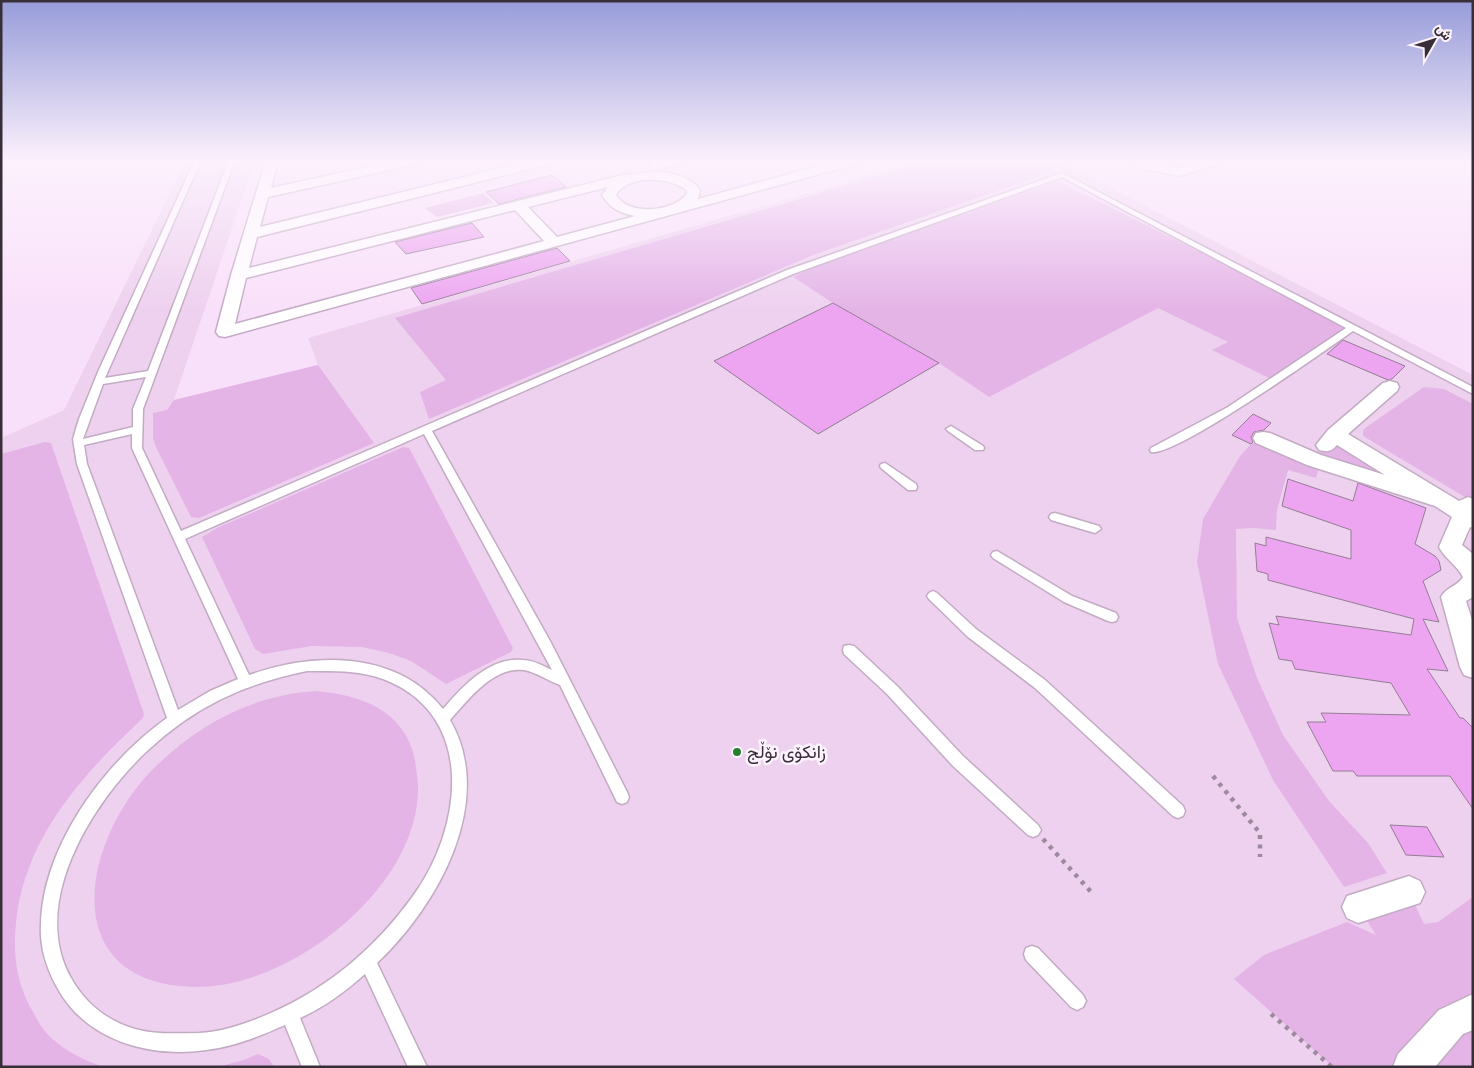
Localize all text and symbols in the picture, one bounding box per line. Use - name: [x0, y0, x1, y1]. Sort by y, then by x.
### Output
- north arrow: [1409, 15, 1459, 65]
- text: ش: [1432, 20, 1456, 44]
- place label: زانکۆی نۆڵج: [747, 741, 826, 764]
- marker: زانکۆی نۆڵج: [731, 746, 743, 758]

